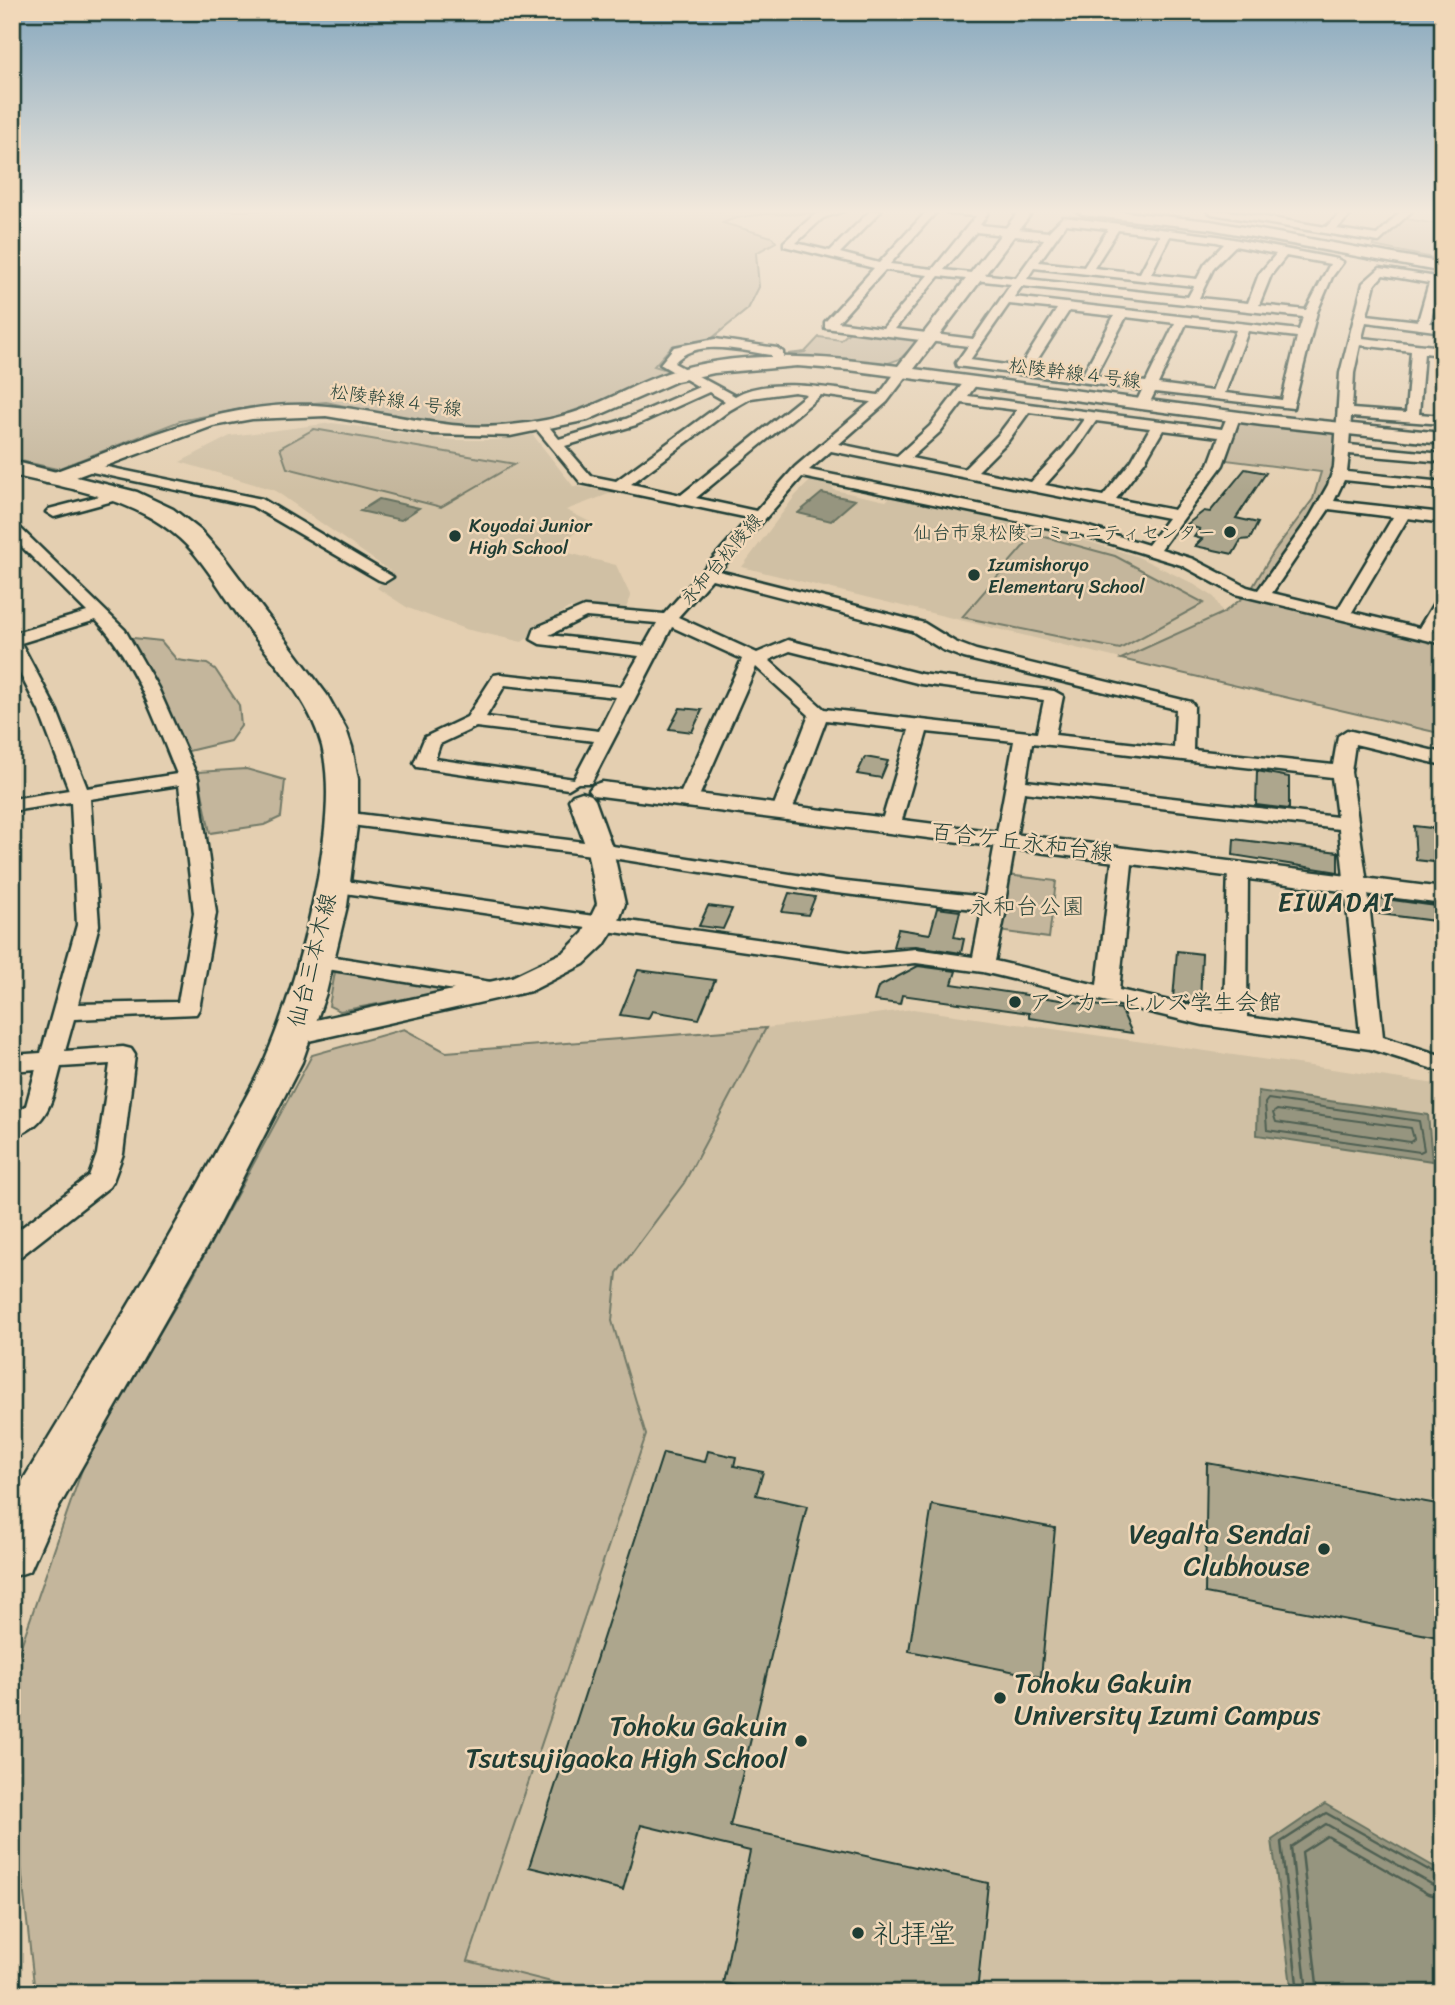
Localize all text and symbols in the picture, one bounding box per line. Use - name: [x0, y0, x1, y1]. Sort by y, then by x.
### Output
- street label: 松陵幹線４号線: [1007, 349, 1143, 397]
- street label: 松陵幹線４号線: [328, 374, 464, 426]
- street label: 永和台松陵線: [671, 505, 771, 613]
- place label: Koyodai Junior High School: [469, 509, 593, 564]
- place label: 仙台市泉松陵コミュニティセンター: [913, 516, 1216, 549]
- marker: 仙台市泉松陵コミュニティセンター: [1222, 524, 1238, 540]
- marker: Koyodai Junior High School: [447, 528, 463, 544]
- place label: Izumishoryo Elementary School: [987, 548, 1145, 603]
- marker: Izumishoryo Elementary School: [966, 567, 982, 583]
- street label: 百合ケ丘永和台線: [928, 810, 1116, 874]
- district label: EIWADAI: [1278, 879, 1394, 925]
- park label: 永和台公園: [970, 886, 1085, 927]
- street label: 仙台三本木線: [275, 888, 349, 1032]
- place label: アンカーヒルズ学生会館: [1029, 982, 1282, 1023]
- marker: アンカーヒルズ学生会館: [1007, 994, 1023, 1010]
- place label: Vegalta Sendai Clubhouse: [1129, 1509, 1311, 1590]
- marker: Vegalta Sendai Clubhouse: [1316, 1541, 1332, 1557]
- place label: Tohoku Gakuin University Izumi Campus: [1014, 1658, 1320, 1739]
- marker: Tohoku Gakuin University Izumi Campus: [992, 1690, 1008, 1706]
- place label: Tohoku Gakuin Tsutsujigaoka High School: [466, 1701, 788, 1782]
- marker: Tohoku Gakuin Tsutsujigaoka High School: [793, 1733, 809, 1749]
- place label: 礼拝堂: [872, 1909, 956, 1958]
- marker: 礼拝堂: [850, 1925, 866, 1941]

